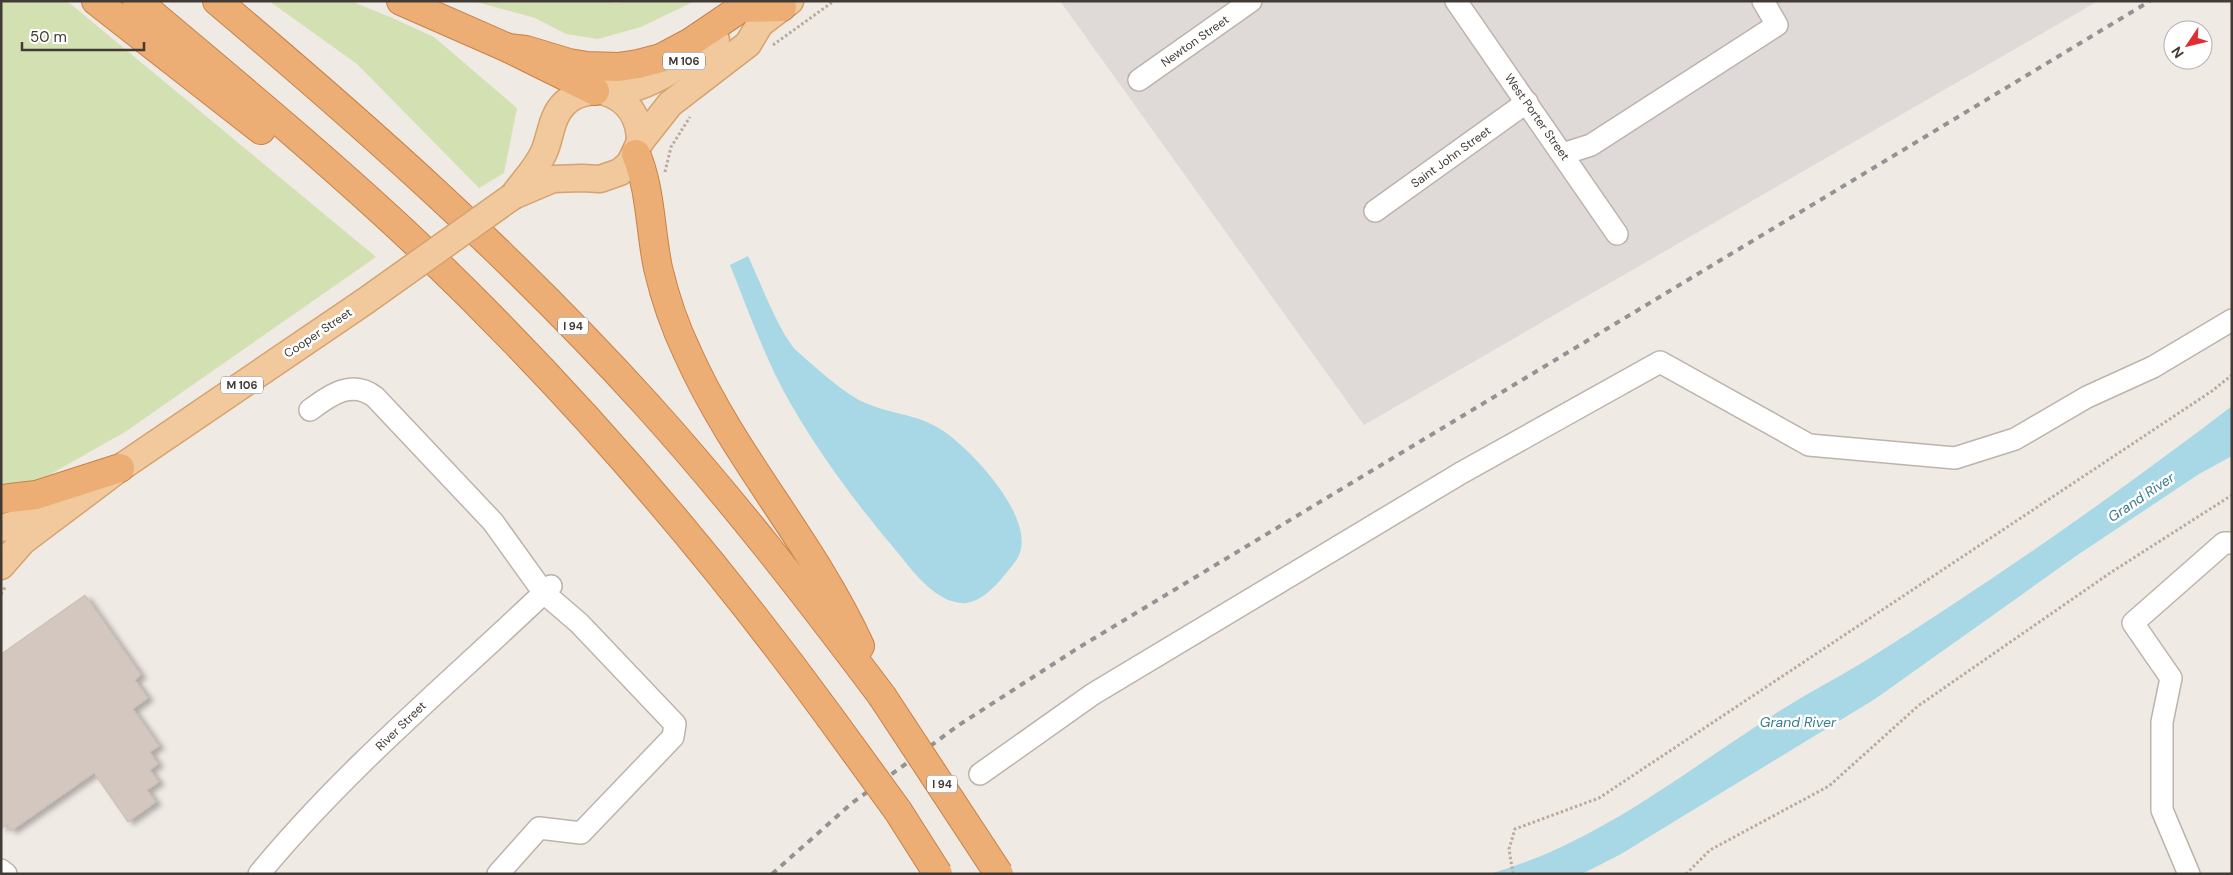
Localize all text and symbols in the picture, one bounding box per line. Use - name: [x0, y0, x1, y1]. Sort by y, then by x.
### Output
- street label: Newton Street: [1158, 11, 1233, 70]
- scale bar: [22, 20, 145, 52]
- north arrow: [2163, 20, 2213, 70]
- text: 50 m: [30, 27, 67, 47]
- text: N: [2167, 43, 2188, 62]
- road number: M 106: [663, 52, 705, 70]
- street label: West Porter Street: [1501, 70, 1573, 164]
- street label: Saint John Street: [1408, 122, 1494, 191]
- street label: Cooper Street: [281, 304, 355, 362]
- road number: I 94: [558, 318, 588, 334]
- road number: M 106: [221, 376, 263, 394]
- water label: Grand River: [2104, 468, 2178, 526]
- street label: River Street: [372, 698, 430, 754]
- water label: Grand River: [1760, 713, 1837, 731]
- road number: I 94: [927, 776, 957, 792]

